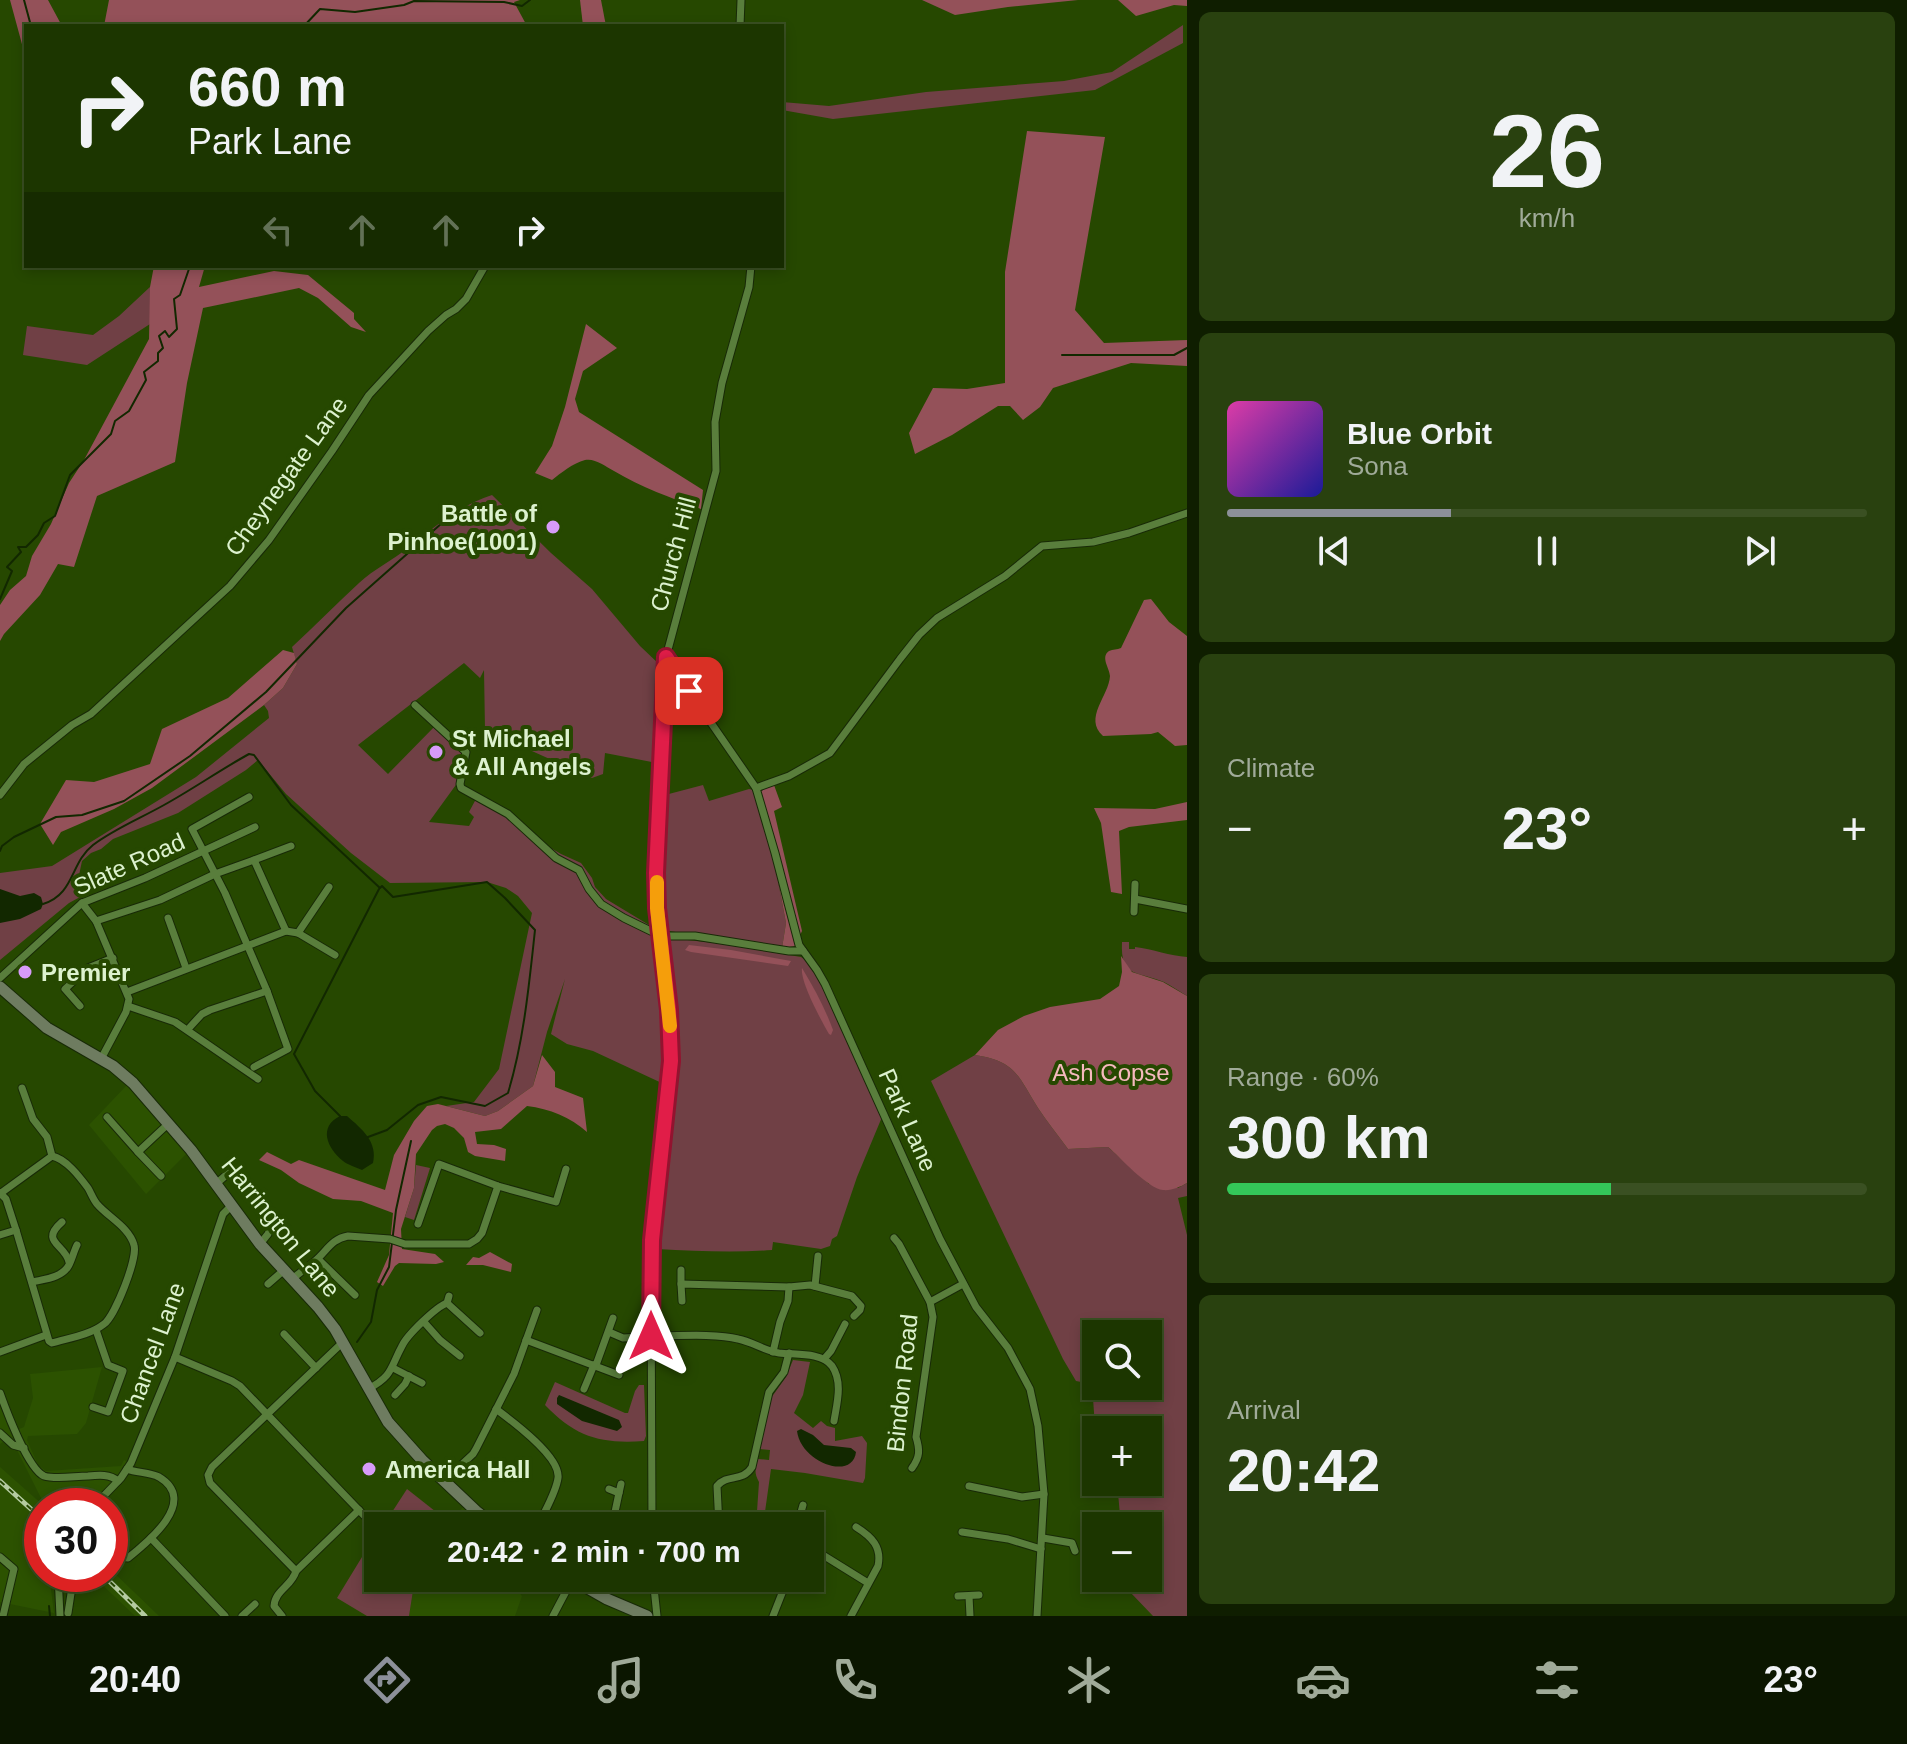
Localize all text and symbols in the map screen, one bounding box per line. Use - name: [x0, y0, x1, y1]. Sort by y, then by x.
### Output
- text: 660 m: [188, 55, 347, 118]
- icon: right: [56, 56, 160, 160]
- text: 26: [1489, 93, 1605, 209]
- text: Park Lane: [188, 121, 352, 162]
- text: km/h: [1519, 203, 1575, 233]
- icon: left: [256, 208, 300, 252]
- icon: ahead: [340, 208, 384, 252]
- icon: ahead: [424, 208, 468, 252]
- icon: right: [508, 208, 552, 252]
- street label: Cheynegate Lane: [219, 391, 353, 561]
- text: Blue Orbit: [1347, 417, 1492, 450]
- text: Sona: [1347, 451, 1408, 481]
- street label: Church Hill: [645, 494, 701, 614]
- place label: Battle of Pinhoe(1001): [388, 500, 538, 555]
- marker: Battle of Pinhoe(1001): [544, 518, 562, 536]
- icon: previous: [1312, 529, 1356, 573]
- icon: pause: [1525, 529, 1569, 573]
- icon: next: [1738, 529, 1782, 573]
- pin: [655, 657, 723, 725]
- icon: arrive: [667, 669, 711, 713]
- place label: St Michael & All Angels: [452, 725, 592, 780]
- marker: St Michael & All Angels: [427, 743, 445, 761]
- text: Climate: [1227, 753, 1315, 783]
- text: 23°: [1502, 795, 1592, 862]
- text: −: [1227, 804, 1253, 853]
- text: +: [1841, 804, 1867, 853]
- street label: Slate Road: [69, 828, 189, 900]
- place label: Premier: [41, 959, 130, 986]
- marker: Premier: [16, 963, 34, 981]
- park label: Ash Copse: [1052, 1059, 1170, 1086]
- text: Range · 60%: [1227, 1062, 1379, 1092]
- street label: Park Lane: [873, 1065, 943, 1175]
- text: 300 km: [1227, 1104, 1431, 1171]
- street label: Harrington Lane: [216, 1152, 346, 1302]
- street label: Chancel Lane: [114, 1279, 190, 1427]
- position arrow: [609, 1294, 693, 1378]
- street label: Bindon Road: [881, 1313, 923, 1453]
- map controls: [1082, 1320, 1162, 1592]
- button: search: [1082, 1320, 1162, 1400]
- text: Arrival: [1227, 1395, 1301, 1425]
- button: +: [1082, 1416, 1162, 1496]
- text: 20:42: [1227, 1437, 1380, 1504]
- place label: America Hall: [385, 1456, 530, 1483]
- marker: America Hall: [360, 1460, 378, 1478]
- speed limit sign: 30: [24, 1488, 128, 1592]
- button: −: [1082, 1512, 1162, 1592]
- text: 20:42 · 2 min · 700 m: [447, 1535, 741, 1568]
- icon: directions: [359, 1652, 415, 1708]
- icon: music: [593, 1652, 649, 1708]
- icon: phone: [827, 1652, 883, 1708]
- icon: climate: [1061, 1652, 1117, 1708]
- icon: car: [1295, 1652, 1351, 1708]
- icon: filters: [1529, 1652, 1585, 1708]
- text: 20:40: [89, 1659, 181, 1700]
- text: 23°: [1763, 1659, 1818, 1700]

